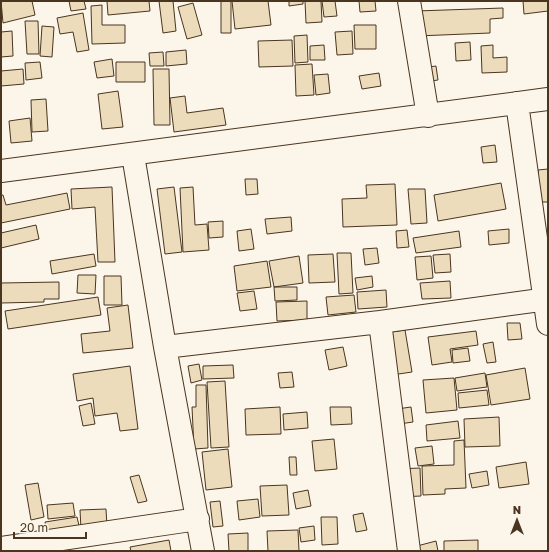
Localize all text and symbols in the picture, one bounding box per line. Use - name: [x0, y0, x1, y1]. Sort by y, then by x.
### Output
- north arrow: [497, 500, 537, 540]
- text: N: [513, 503, 521, 516]
- scale bar: [14, 514, 86, 540]
- text: 20 m: [20, 520, 48, 535]

